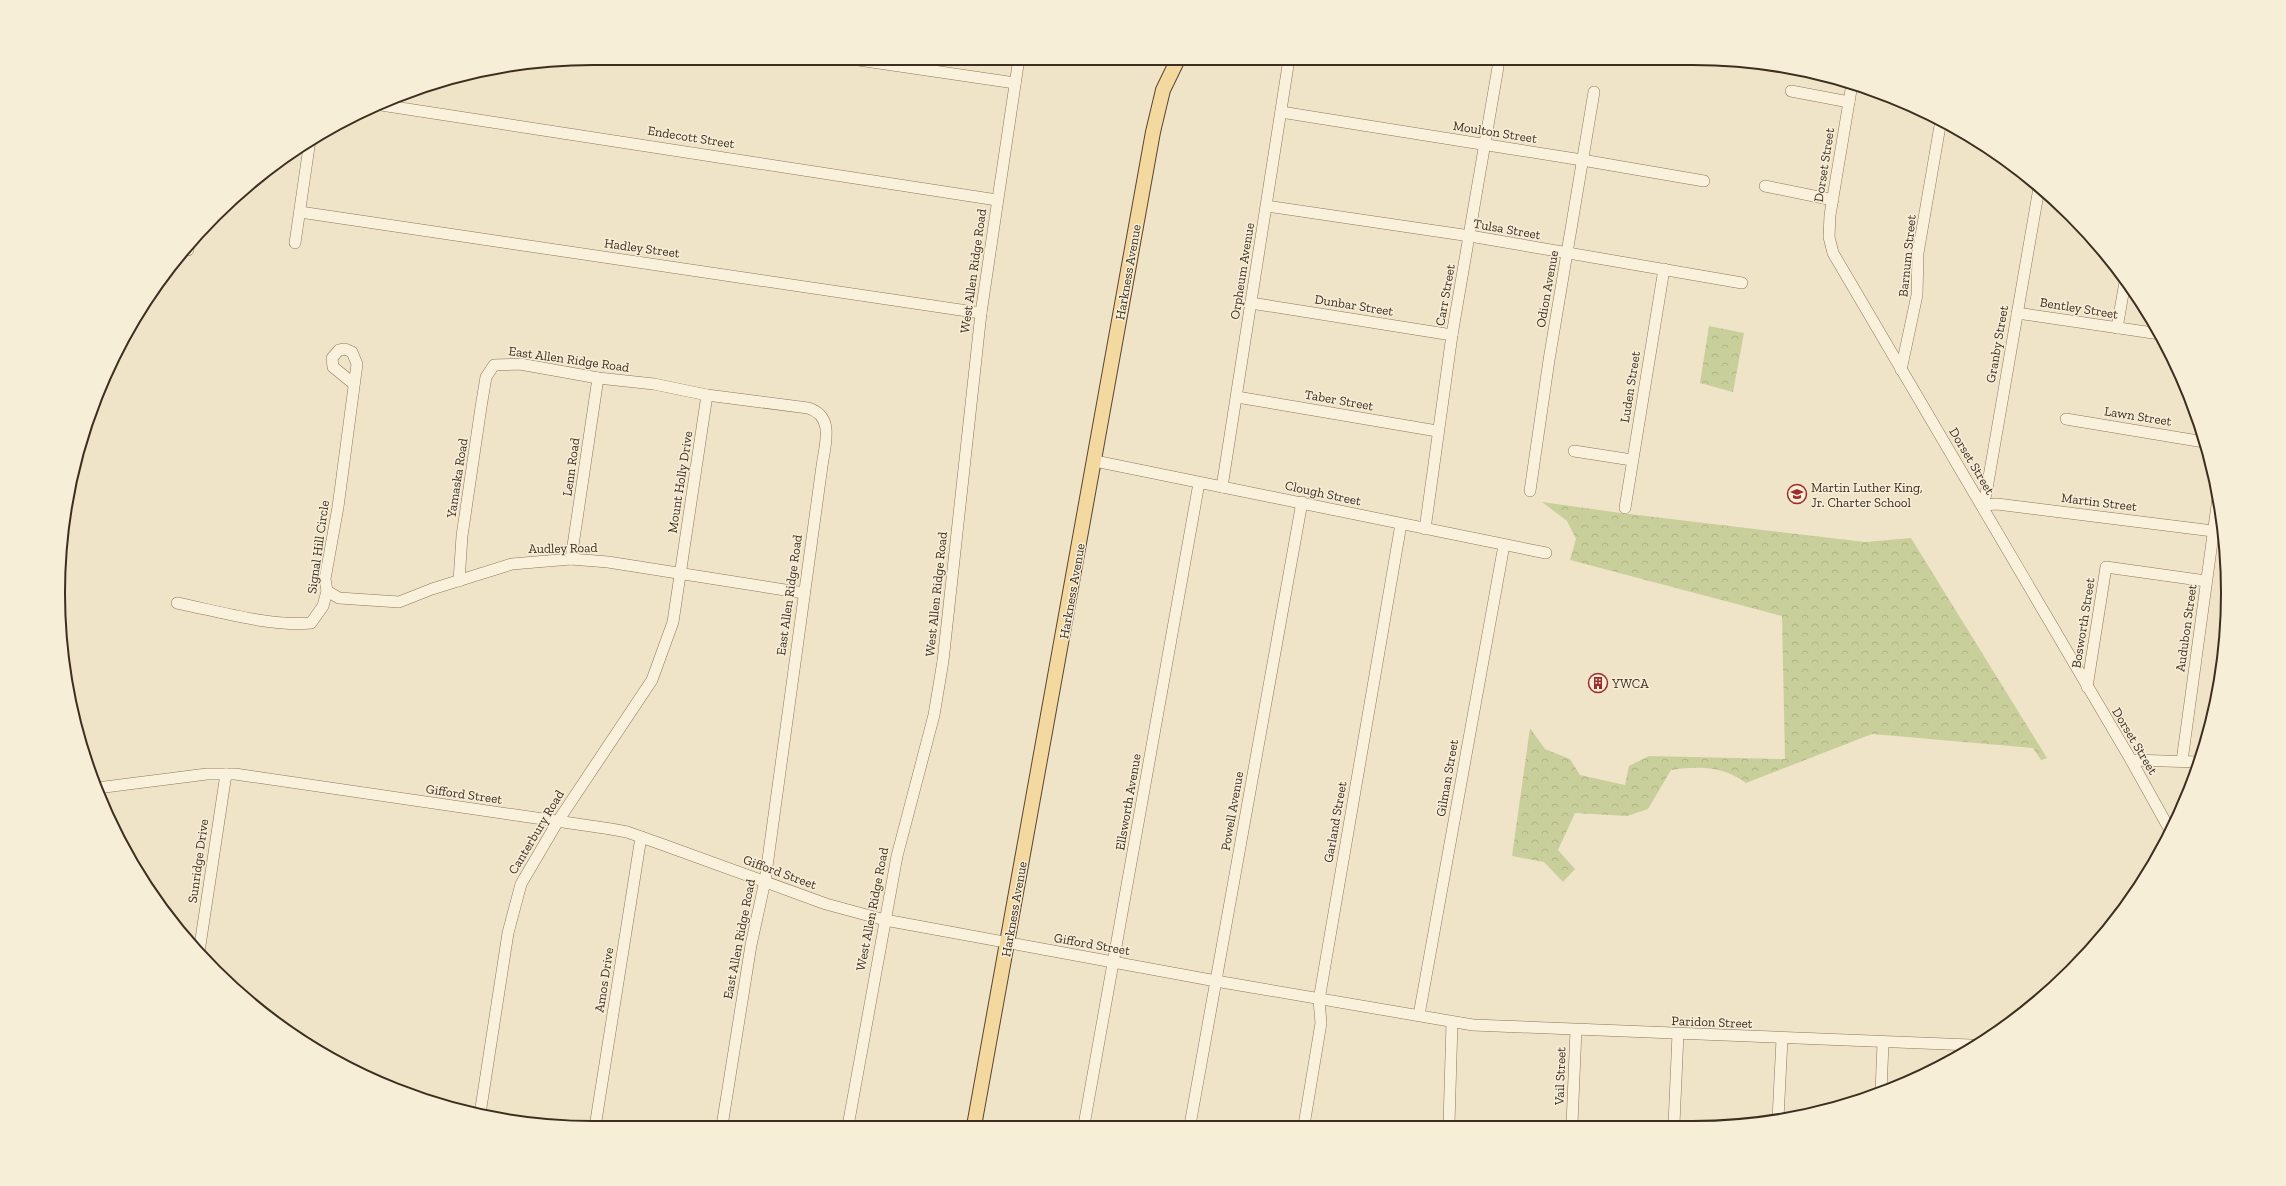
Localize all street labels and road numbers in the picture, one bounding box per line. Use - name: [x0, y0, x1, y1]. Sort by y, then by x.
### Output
- street label: Moulton Street: [1452, 118, 1538, 146]
- street label: Endecott Street: [646, 123, 736, 151]
- street label: Dorset Street: [1811, 127, 1837, 203]
- street label: West Allen Ridge Road: [957, 208, 989, 334]
- street label: Barnum Street: [1895, 214, 1919, 298]
- street label: Tulsa Street: [1472, 216, 1542, 242]
- street label: Orpheum Avenue: [1227, 222, 1257, 320]
- street label: Harkness Avenue: [1112, 223, 1144, 321]
- street label: Hadley Street: [603, 235, 681, 261]
- street label: Odion Avenue: [1533, 249, 1561, 329]
- street label: Carr Street: [1432, 263, 1458, 327]
- street label: Dunbar Street: [1314, 291, 1395, 319]
- street label: Bentley Street: [2039, 294, 2119, 322]
- street label: Granby Street: [1983, 304, 2011, 384]
- street label: East Allen Ridge Road: [508, 343, 630, 375]
- street label: Luden Street: [1617, 350, 1643, 424]
- street label: Taber Street: [1303, 387, 1375, 413]
- street label: Lawn Street: [2103, 403, 2173, 429]
- street label: Dorset Street: [1946, 425, 1998, 497]
- street label: Mount Holly Drive: [665, 430, 695, 534]
- street label: Yamaska Road: [443, 437, 471, 520]
- street label: Lenn Road: [559, 437, 583, 497]
- street label: Clough Street: [1284, 478, 1363, 508]
- street label: Martin Street: [2060, 490, 2138, 514]
- street label: Signal Hill Circle: [304, 499, 332, 595]
- street label: West Allen Ridge Road: [922, 531, 950, 657]
- street label: East Allen Ridge Road: [773, 534, 805, 656]
- street label: Audley Road: [528, 540, 598, 556]
- street label: Harkness Avenue: [1056, 542, 1088, 640]
- street label: Bosworth Street: [2068, 577, 2098, 669]
- street label: Audubon Street: [2172, 583, 2200, 673]
- street label: Dorset Street: [2109, 705, 2161, 777]
- street label: Gilman Street: [1433, 738, 1461, 818]
- street label: Ellsworth Avenue: [1112, 752, 1144, 852]
- street label: Powell Avenue: [1218, 770, 1246, 852]
- street label: Garland Street: [1320, 780, 1350, 864]
- street label: Gifford Street: [425, 781, 503, 807]
- street label: Canterbury Road: [505, 787, 567, 877]
- street label: Sunridge Drive: [185, 818, 211, 904]
- street label: West Allen Ridge Road: [853, 846, 891, 972]
- street label: Gifford Street: [741, 852, 819, 892]
- street label: Harkness Avenue: [998, 860, 1030, 958]
- street label: East Allen Ridge Road: [720, 878, 758, 1000]
- street label: Gifford Street: [1053, 930, 1131, 958]
- street label: Amos Drive: [591, 946, 617, 1014]
- street label: Paridon Street: [1671, 1013, 1753, 1031]
- street label: Vail Street: [1551, 1046, 1569, 1106]

